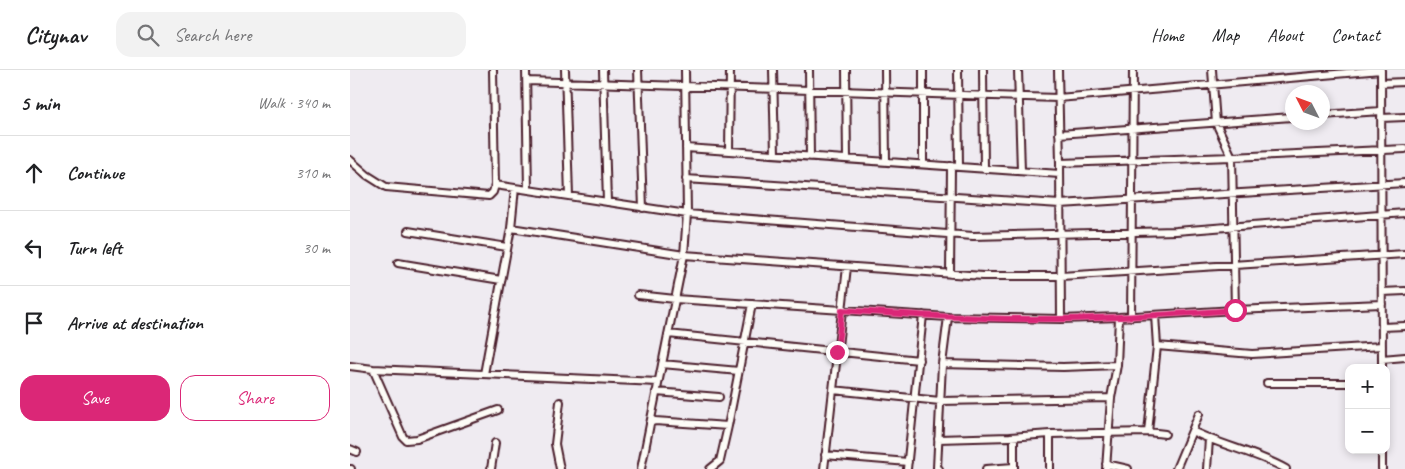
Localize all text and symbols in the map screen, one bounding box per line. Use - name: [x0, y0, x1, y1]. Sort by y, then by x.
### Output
- search box: [116, 12, 466, 57]
- text: Citynav: [25, 20, 86, 50]
- icon: search: [134, 21, 162, 49]
- text: Search here: [174, 23, 251, 47]
- text: Home: [1151, 24, 1184, 46]
- text: Map: [1212, 24, 1239, 46]
- text: About: [1267, 24, 1303, 46]
- text: Contact: [1331, 24, 1380, 46]
- north arrow: [1285, 85, 1330, 130]
- text: 5 min: [20, 90, 60, 116]
- text: Walk · 340 m: [258, 93, 330, 113]
- icon: ahead: [20, 159, 48, 187]
- text: Continue: [67, 161, 124, 185]
- text: 310 m: [296, 163, 330, 183]
- icon: left: [20, 234, 48, 262]
- text: Turn left: [67, 236, 122, 260]
- text: 30 m: [303, 238, 330, 258]
- route start: [1224, 299, 1247, 322]
- icon: arrive: [20, 309, 48, 337]
- text: Arrive at destination: [67, 311, 203, 335]
- route end: [826, 341, 849, 364]
- map controls: [1345, 364, 1390, 454]
- button: +: [1345, 364, 1390, 409]
- button: Save: [20, 375, 170, 421]
- button: Share: [180, 375, 330, 421]
- button: −: [1345, 409, 1390, 454]

